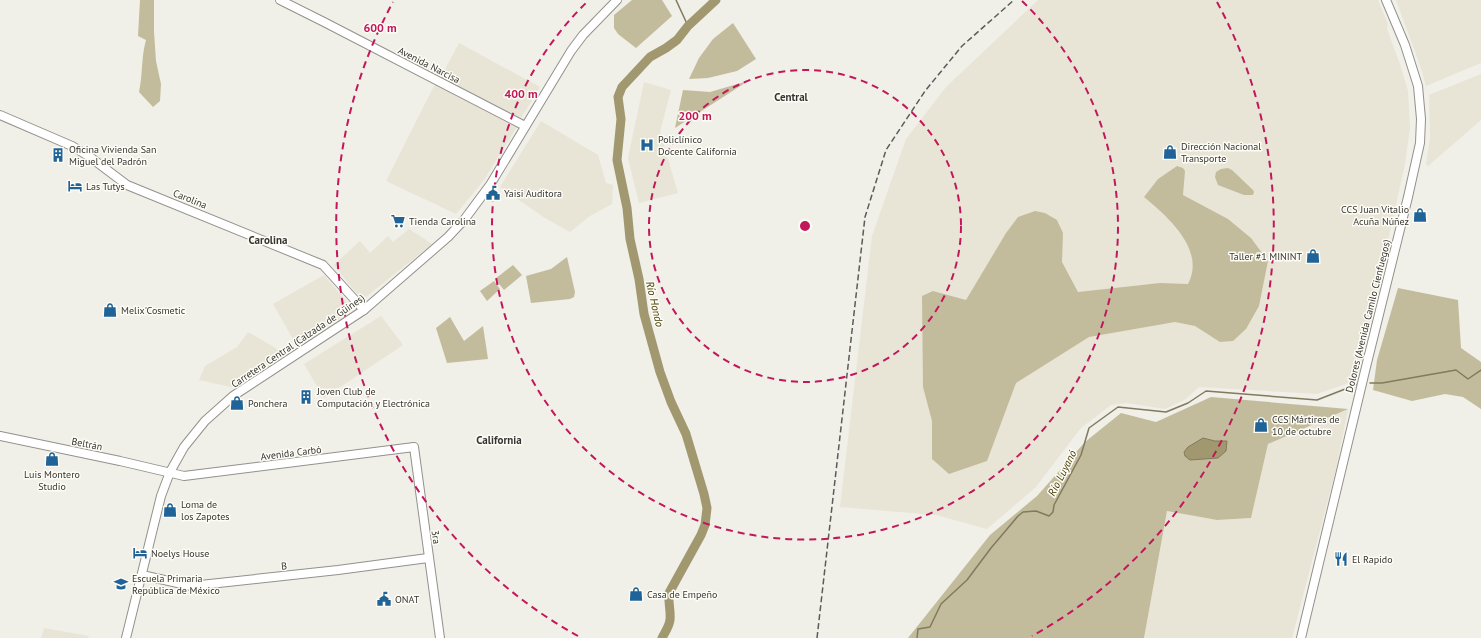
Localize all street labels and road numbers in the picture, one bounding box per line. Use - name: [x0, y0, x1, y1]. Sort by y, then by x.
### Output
- street label: Avenida Narcisa: [396, 44, 462, 86]
- street label: Carolina: [171, 186, 209, 212]
- street label: Dolores (Avenida Camilo Cienfuegos): [1343, 238, 1393, 394]
- street label: Carretera Central (Calzada de Güines): [229, 291, 368, 391]
- street label: Beltrán: [71, 435, 103, 453]
- street label: Avenida Carbó: [260, 443, 322, 463]
- street label: 3ra: [429, 529, 443, 545]
- street label: B: [280, 559, 288, 573]

